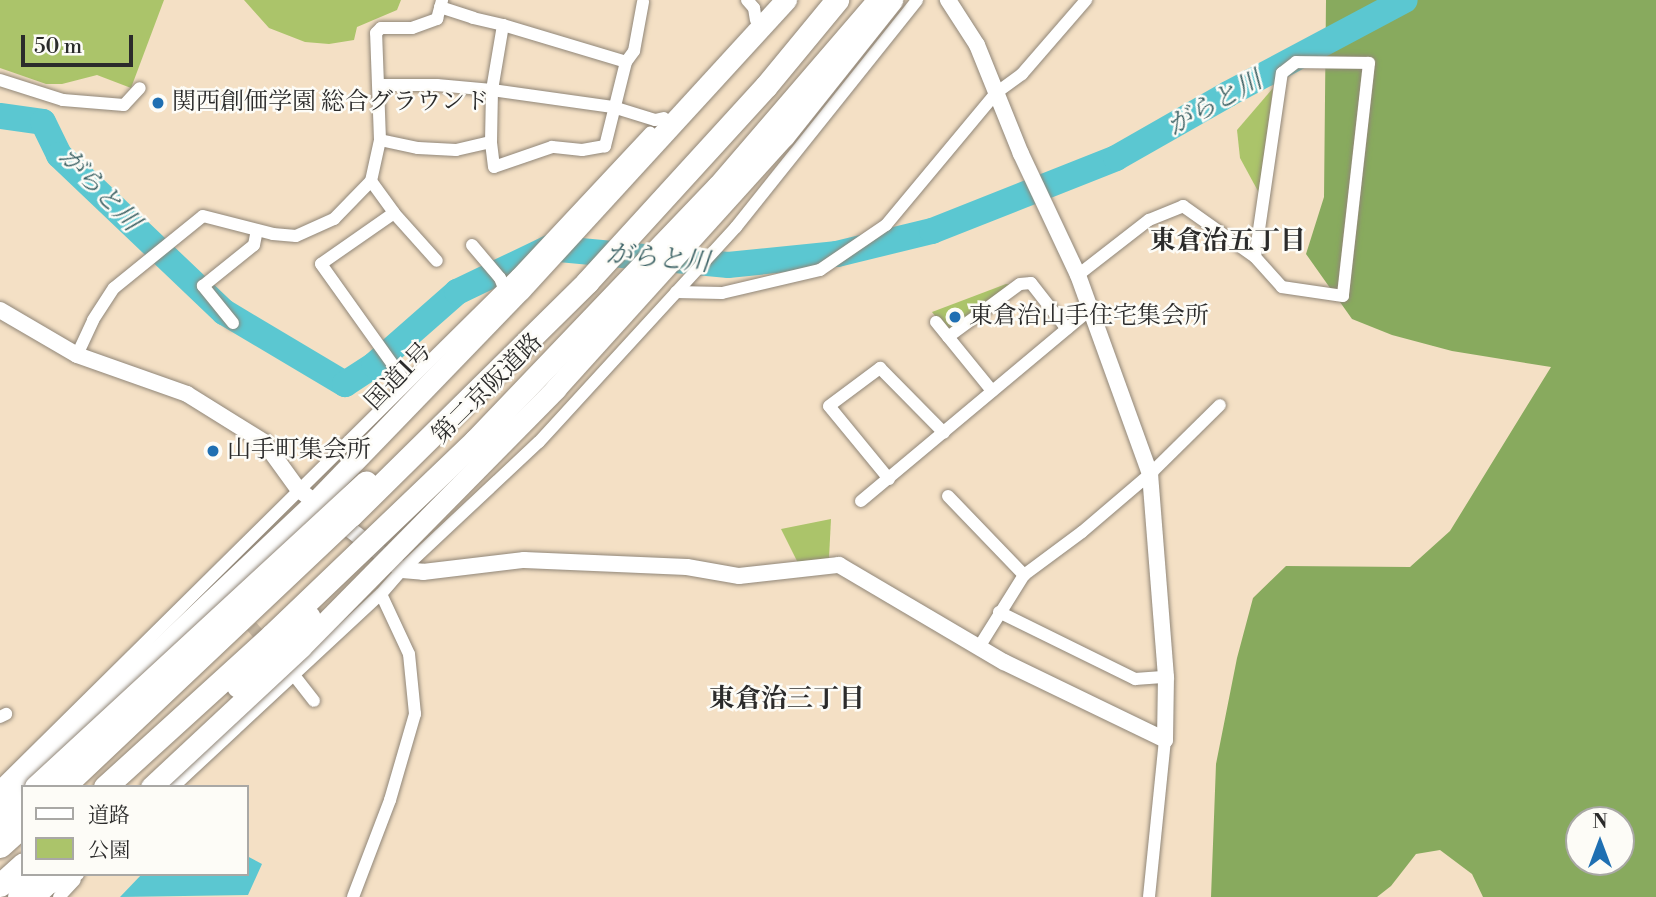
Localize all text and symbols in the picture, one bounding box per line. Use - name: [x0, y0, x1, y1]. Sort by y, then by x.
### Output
- scale bar: [24, 21, 136, 65]
- text: 50 m: [34, 34, 82, 60]
- water label: がらと川: [1162, 65, 1268, 143]
- place label: 関西創価学園 総合グラウンド: [172, 89, 489, 117]
- marker: 関西創価学園 総合グラウンド: [150, 95, 166, 111]
- water label: がらと川: [52, 142, 146, 238]
- district label: 東倉治五丁目: [1150, 226, 1306, 258]
- water label: がらと川: [605, 239, 711, 279]
- place label: 東倉治山手住宅集会所: [969, 303, 1209, 331]
- marker: 東倉治山手住宅集会所: [947, 309, 963, 325]
- street label: 第二京阪道路: [427, 328, 549, 450]
- street label: 国道1号: [360, 337, 438, 417]
- place label: 山手町集会所: [227, 437, 371, 465]
- marker: 山手町集会所: [205, 443, 221, 459]
- district label: 東倉治三丁目: [709, 684, 865, 716]
- legend: [21, 785, 248, 876]
- text: 道路: [88, 803, 130, 829]
- north arrow: [1565, 806, 1635, 876]
- text: N: [1592, 810, 1608, 834]
- text: 公園: [88, 838, 130, 864]

